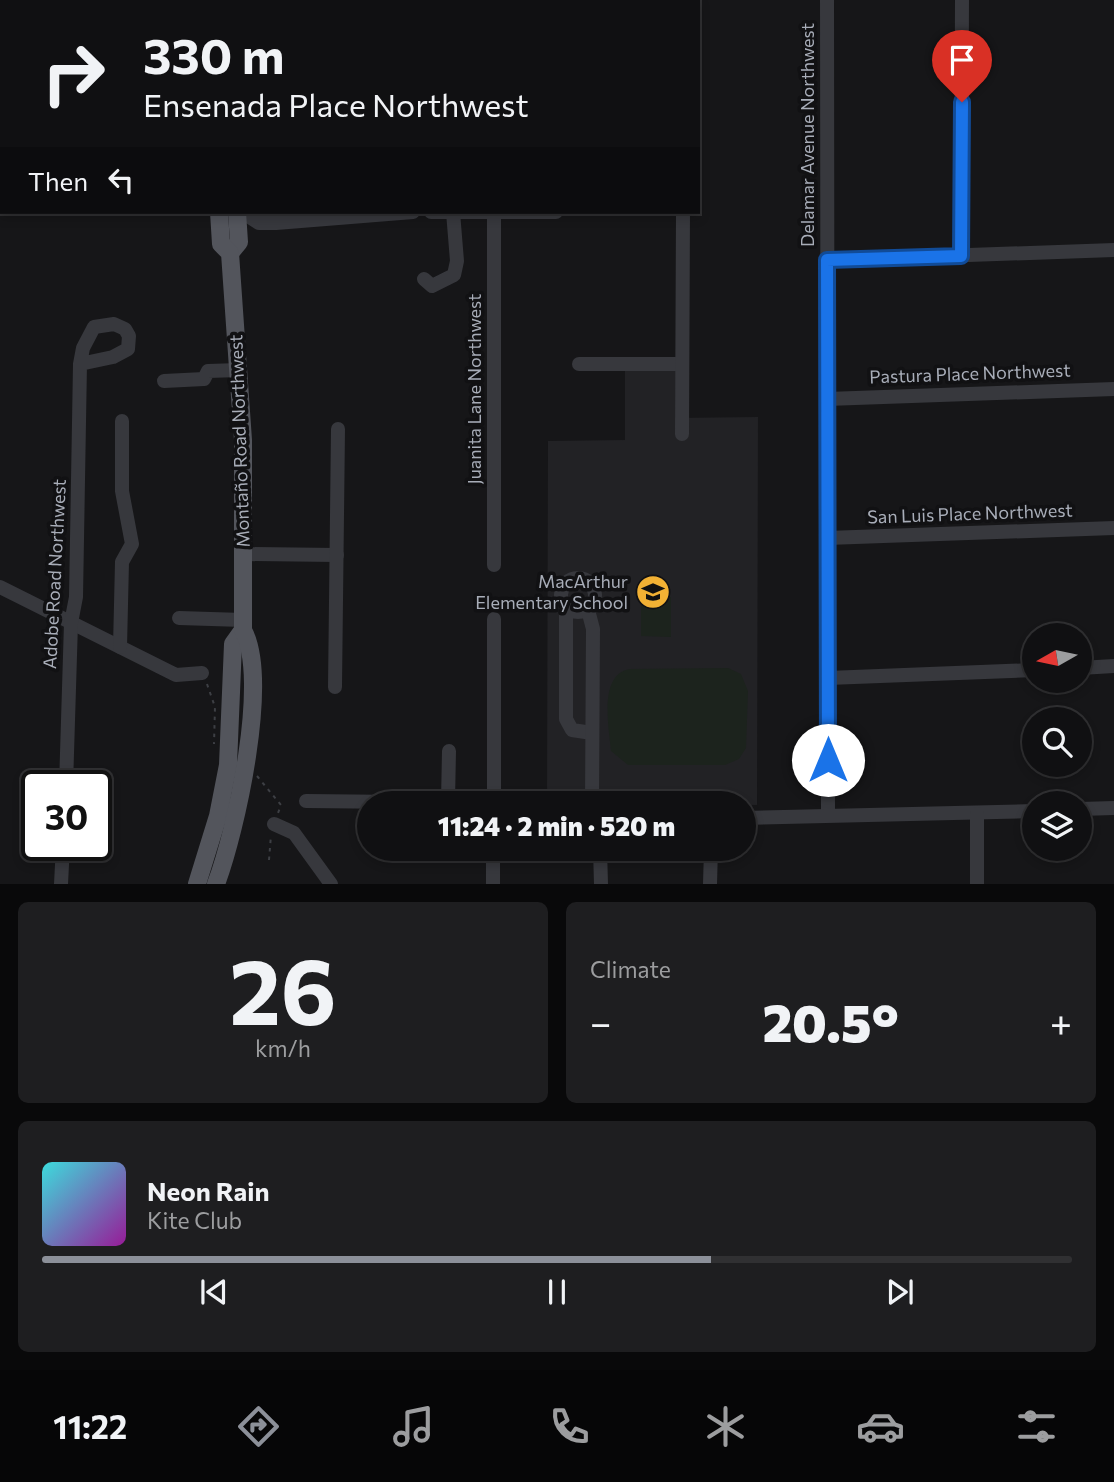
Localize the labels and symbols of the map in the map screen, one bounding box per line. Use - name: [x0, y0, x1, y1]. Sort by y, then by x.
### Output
- street label: Delamar Avenue Northwest: [796, 23, 818, 247]
- pin: [932, 30, 992, 102]
- street label: Juanita Lane Northwest: [463, 294, 485, 484]
- street label: Montaño Road Northwest: [224, 334, 254, 548]
- street label: Pastura Place Northwest: [869, 358, 1071, 388]
- street label: Adobe Road Northwest: [38, 478, 70, 670]
- street label: San Luis Place Northwest: [867, 498, 1073, 528]
- place label: MacArthur Elementary School: [475, 570, 628, 613]
- school or university icon: MacArthur Elementary School: [634, 573, 672, 611]
- north arrow: [1022, 623, 1092, 693]
- position arrow: [791, 723, 865, 797]
- speed limit sign: 30: [21, 770, 112, 861]

